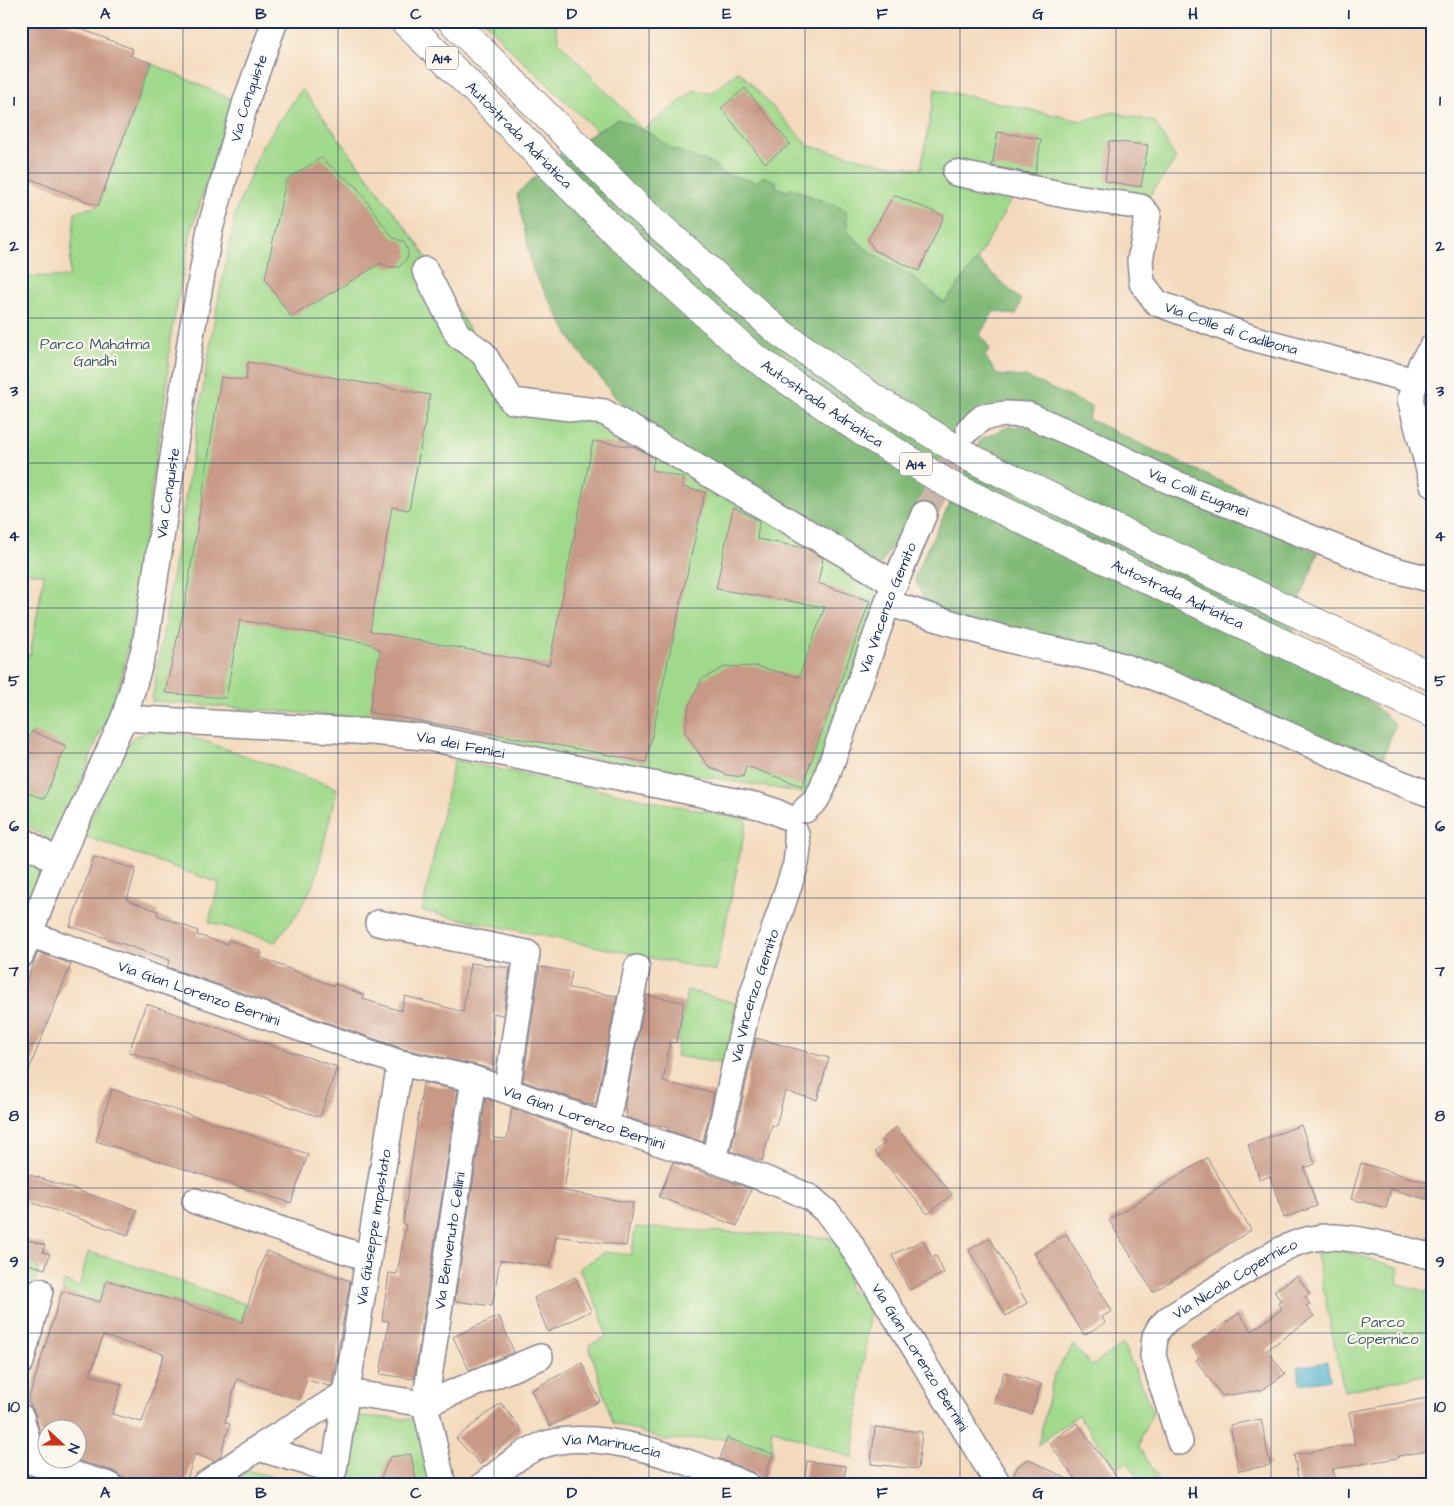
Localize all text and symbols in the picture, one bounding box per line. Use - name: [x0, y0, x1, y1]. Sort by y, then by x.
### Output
- text: A: [100, 3, 111, 25]
- text: B: [255, 3, 267, 25]
- text: C: [410, 3, 422, 25]
- text: D: [567, 3, 578, 25]
- text: E: [722, 3, 732, 25]
- text: F: [876, 3, 888, 25]
- text: G: [1032, 3, 1044, 25]
- text: H: [1188, 3, 1198, 25]
- text: I: [1348, 3, 1350, 25]
- road number: A14: [426, 46, 458, 70]
- street label: Via Conquiste: [225, 51, 273, 145]
- street label: Autostrada Adriatica: [461, 77, 577, 194]
- text: 1: [13, 90, 16, 112]
- text: 1: [1439, 90, 1442, 112]
- text: 2: [8, 235, 19, 257]
- text: 2: [1434, 235, 1445, 257]
- street label: Via Colle di Cadibona: [1161, 297, 1300, 361]
- park label: Parco Mahatma Gandhi: [40, 334, 150, 372]
- street label: Autostrada Adriatica: [757, 355, 887, 453]
- text: 3: [9, 380, 19, 402]
- text: 3: [1435, 380, 1445, 402]
- street label: Via Conquiste: [151, 447, 185, 540]
- road number: A14: [900, 452, 932, 476]
- street label: Via Colli Euganei: [1144, 462, 1253, 523]
- text: 4: [9, 525, 20, 547]
- text: 4: [1435, 525, 1446, 547]
- street label: Via Vincenzo Gemito: [854, 539, 922, 676]
- street label: Autostrada Adriatica: [1108, 554, 1247, 635]
- text: 5: [8, 670, 20, 692]
- text: 5: [1434, 670, 1446, 692]
- street label: Via dei Fenici: [416, 726, 507, 764]
- text: 6: [9, 815, 19, 837]
- text: 6: [1435, 815, 1445, 837]
- street label: Via Vincenzo Gemito: [726, 926, 785, 1065]
- street label: Via Gian Lorenzo Bernini: [115, 956, 283, 1032]
- text: 7: [8, 960, 19, 982]
- text: 7: [1434, 960, 1445, 982]
- street label: Via Gian Lorenzo Bernini: [500, 1080, 668, 1155]
- text: 8: [9, 1105, 20, 1127]
- text: 8: [1435, 1105, 1446, 1127]
- street label: Via Giuseppe Impastato: [351, 1147, 397, 1307]
- street label: Via Benvenuto Cellini: [429, 1170, 471, 1311]
- street label: Via Nicola Copernico: [1169, 1233, 1301, 1325]
- text: 9: [9, 1251, 19, 1273]
- text: 9: [1435, 1251, 1445, 1273]
- street label: Via Gian Lorenzo Bernini: [866, 1279, 974, 1436]
- park label: Parco Copernico: [1347, 1312, 1419, 1350]
- text: 10: [8, 1396, 20, 1418]
- text: 10: [1434, 1396, 1446, 1418]
- north arrow: [38, 1418, 88, 1468]
- street label: Via Marinuccia: [561, 1429, 664, 1464]
- text: N: [62, 1441, 84, 1456]
- text: A: [100, 1482, 111, 1504]
- text: B: [255, 1482, 267, 1504]
- text: C: [410, 1482, 422, 1504]
- text: D: [567, 1482, 578, 1504]
- text: E: [722, 1482, 732, 1504]
- text: F: [876, 1482, 888, 1504]
- text: G: [1032, 1482, 1044, 1504]
- text: H: [1188, 1482, 1198, 1504]
- text: I: [1348, 1482, 1350, 1504]

